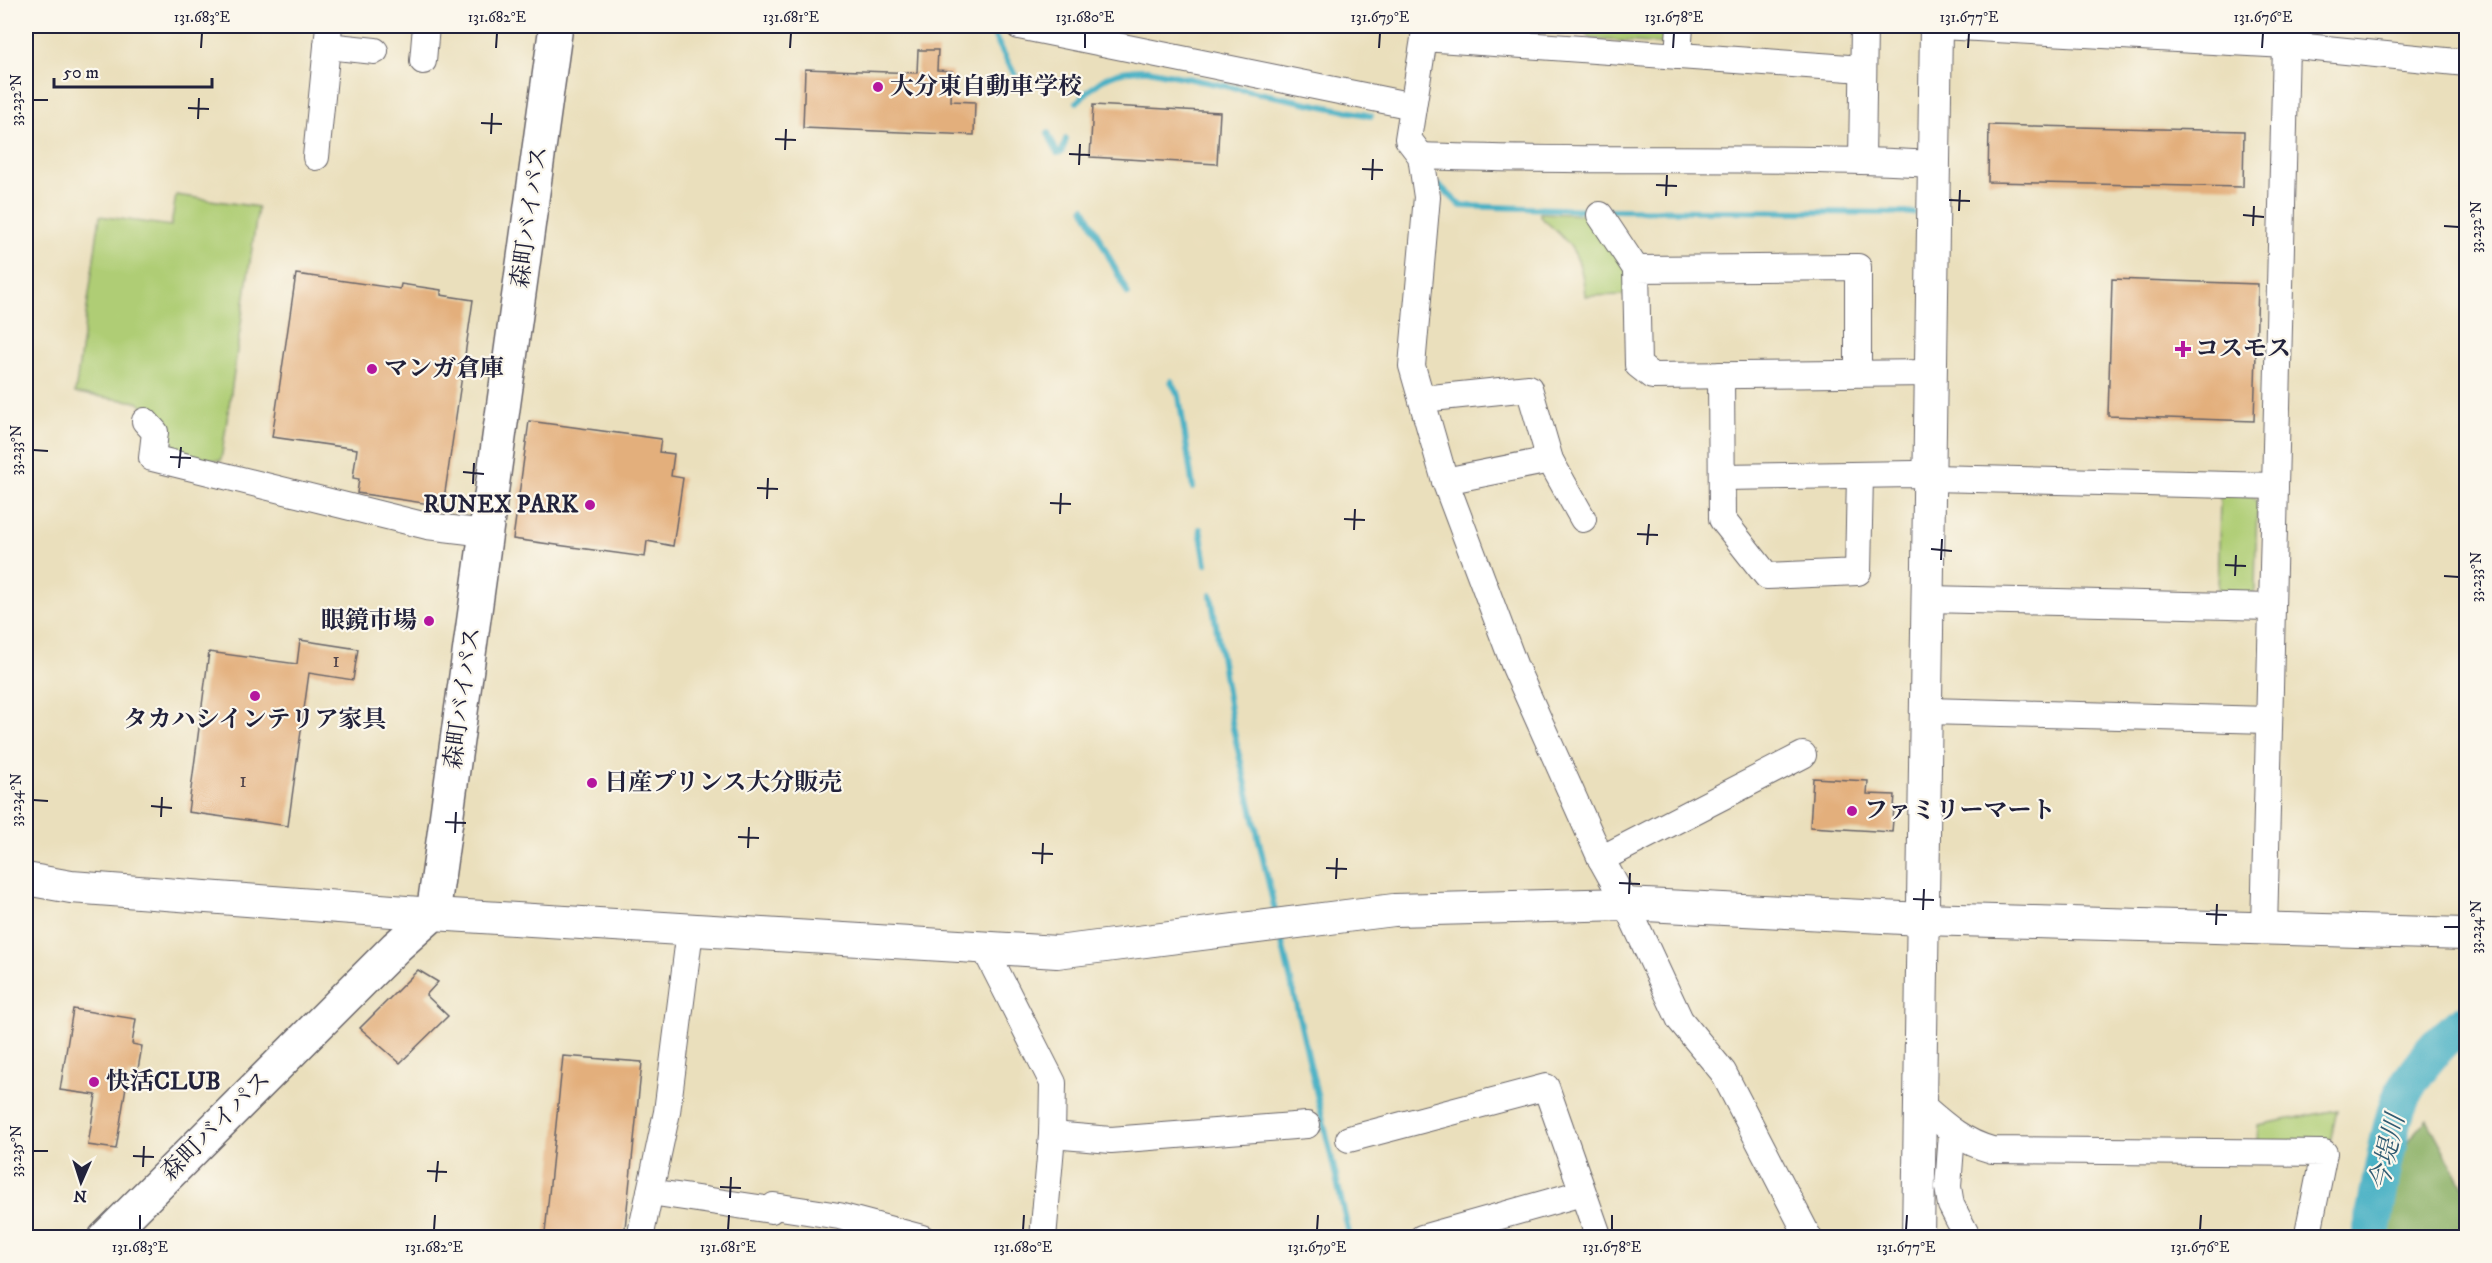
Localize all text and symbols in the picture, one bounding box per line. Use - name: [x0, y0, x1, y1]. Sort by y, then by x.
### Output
- text: 131.683°E: [174, 8, 231, 27]
- text: 131.682°E: [468, 8, 527, 27]
- text: 131.681°E: [763, 8, 820, 27]
- text: 131.680°E: [1056, 8, 1115, 27]
- text: 131.679°E: [1351, 8, 1410, 27]
- text: 131.678°E: [1645, 8, 1704, 27]
- text: 131.677°E: [1939, 8, 1999, 27]
- text: 131.676°E: [2233, 8, 2293, 27]
- scale bar: [54, 51, 212, 89]
- text: 50 m: [63, 62, 99, 84]
- place label: 大分東自動車学校: [890, 72, 1082, 102]
- text: 33.232°N: [7, 74, 26, 126]
- marker: 大分東自動車学校: [871, 80, 885, 94]
- street label: 森町バイパス: [505, 144, 555, 290]
- text: 33.232°N: [2467, 201, 2486, 253]
- place label: コスモス: [2195, 334, 2291, 364]
- marker: コスモス: [2176, 342, 2190, 356]
- place label: マンガ倉庫: [384, 354, 504, 384]
- marker: マンガ倉庫: [365, 362, 379, 376]
- text: 33.233°N: [7, 425, 26, 475]
- place label: RUNEX PARK: [423, 490, 579, 520]
- marker: RUNEX PARK: [583, 498, 597, 512]
- text: 33.233°N: [2467, 552, 2486, 602]
- place label: 眼鏡市場: [321, 606, 417, 636]
- marker: 眼鏡市場: [422, 614, 436, 628]
- street label: 森町バイパス: [438, 625, 488, 771]
- house number: 1: [332, 648, 340, 674]
- marker: タカハシインテリア家具: [248, 689, 262, 703]
- place label: タカハシインテリア家具: [124, 705, 386, 735]
- house number: 1: [239, 768, 247, 794]
- place label: 日産プリンス大分販売: [604, 768, 842, 798]
- text: 33.234°N: [7, 773, 26, 827]
- marker: 日産プリンス大分販売: [585, 776, 599, 790]
- place label: ファミリーマート: [1864, 796, 2056, 826]
- marker: ファミリーマート: [1845, 804, 1859, 818]
- text: 33.234°N: [2467, 900, 2486, 954]
- street label: 森町バイパス: [155, 1065, 277, 1187]
- place label: 快活CLUB: [106, 1067, 221, 1097]
- marker: 快活CLUB: [87, 1075, 101, 1089]
- water label: 今堤川: [2363, 1108, 2414, 1195]
- text: 33.235°N: [7, 1125, 26, 1177]
- north arrow: [51, 1152, 111, 1212]
- text: N: [73, 1186, 87, 1206]
- text: 131.683°E: [112, 1238, 169, 1257]
- text: 131.682°E: [405, 1238, 464, 1257]
- text: 131.681°E: [700, 1238, 757, 1257]
- text: 131.680°E: [994, 1238, 1053, 1257]
- text: 131.679°E: [1288, 1238, 1347, 1257]
- text: 131.678°E: [1583, 1238, 1642, 1257]
- text: 131.677°E: [1876, 1238, 1936, 1257]
- text: 131.676°E: [2170, 1238, 2230, 1257]

